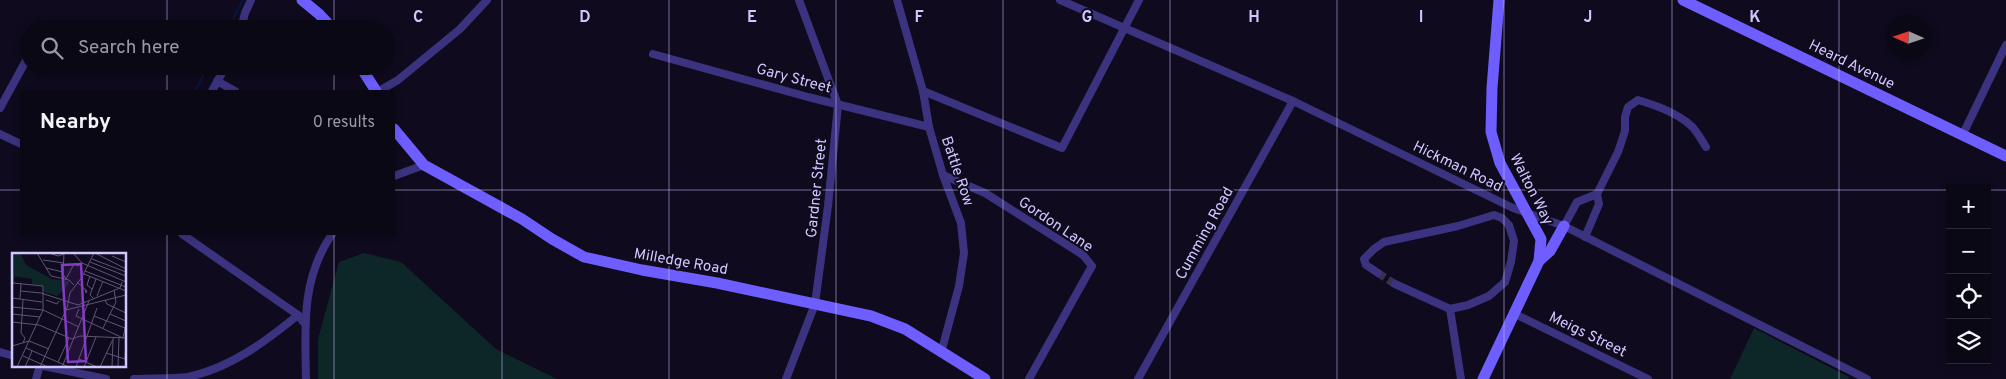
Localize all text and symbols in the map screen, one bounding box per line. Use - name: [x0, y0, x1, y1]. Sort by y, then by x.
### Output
- text: C: [413, 8, 423, 28]
- text: D: [579, 8, 591, 28]
- text: E: [747, 8, 757, 28]
- text: F: [914, 8, 924, 28]
- text: G: [1082, 8, 1092, 28]
- text: H: [1248, 8, 1260, 28]
- text: I: [1419, 8, 1423, 28]
- text: J: [1584, 8, 1592, 28]
- text: K: [1749, 8, 1761, 28]
- north arrow: [1886, 15, 1931, 60]
- search box: [20, 20, 395, 75]
- icon: search: [38, 34, 66, 62]
- text: Search here: [78, 36, 180, 60]
- street label: Heard Avenue: [1805, 36, 1898, 94]
- street label: Gary Street: [754, 60, 833, 99]
- text: Nearby: [40, 109, 111, 136]
- text: 0 results: [313, 113, 375, 133]
- street label: Battle Row: [936, 134, 977, 209]
- street label: Hickman Road: [1409, 137, 1505, 197]
- street label: Gardner Street: [803, 138, 832, 239]
- street label: Walton Way: [1505, 151, 1557, 229]
- street label: Cumming Road: [1172, 184, 1239, 283]
- map controls: [1946, 184, 1991, 364]
- button: +: [1946, 184, 1991, 229]
- street label: Gordon Lane: [1014, 193, 1096, 257]
- button: −: [1946, 229, 1991, 274]
- street label: Milledge Road: [632, 245, 729, 280]
- inset map: [12, 253, 126, 366]
- button: locate: [1946, 274, 1991, 319]
- street label: Meigs Street: [1545, 308, 1629, 362]
- button: layers: [1946, 319, 1991, 364]

